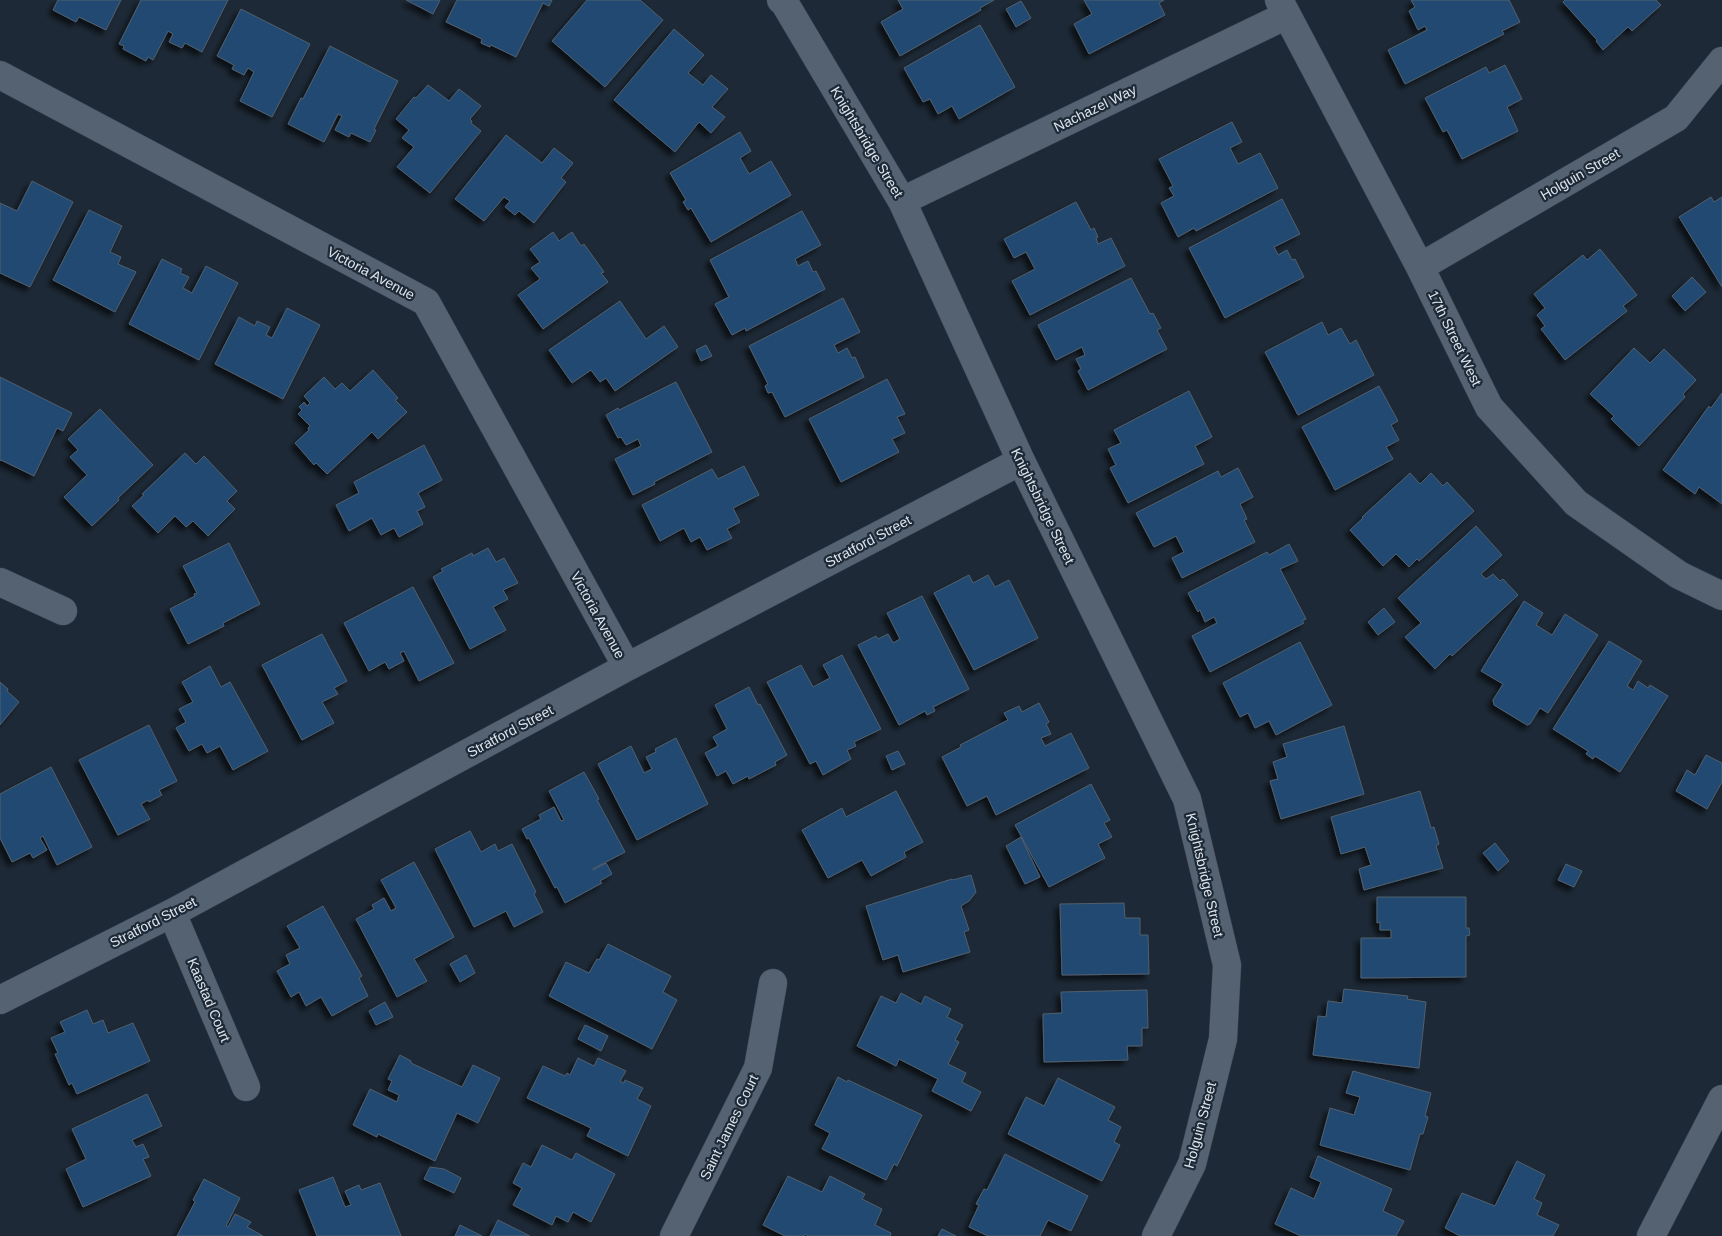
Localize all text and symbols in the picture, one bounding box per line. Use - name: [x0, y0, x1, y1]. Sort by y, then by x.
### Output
- street label: Nachazel Way: [1051, 81, 1139, 135]
- street label: Knightsbridge Street: [827, 84, 907, 201]
- street label: Holguin Street: [1538, 145, 1623, 203]
- street label: Victoria Avenue: [325, 243, 418, 303]
- street label: 17th Street West: [1425, 288, 1485, 388]
- street label: Knightsbridge Street: [1008, 445, 1078, 567]
- street label: Stratford Street: [822, 512, 914, 570]
- street label: Victoria Avenue: [568, 569, 629, 661]
- street label: Stratford Street: [464, 702, 556, 760]
- street label: Knightsbridge Street: [1183, 811, 1227, 939]
- street label: Stratford Street: [107, 893, 199, 951]
- street label: Kaastad Court: [184, 956, 234, 1044]
- street label: Saint James Court: [697, 1072, 761, 1182]
- street label: Holguin Street: [1181, 1080, 1219, 1170]

